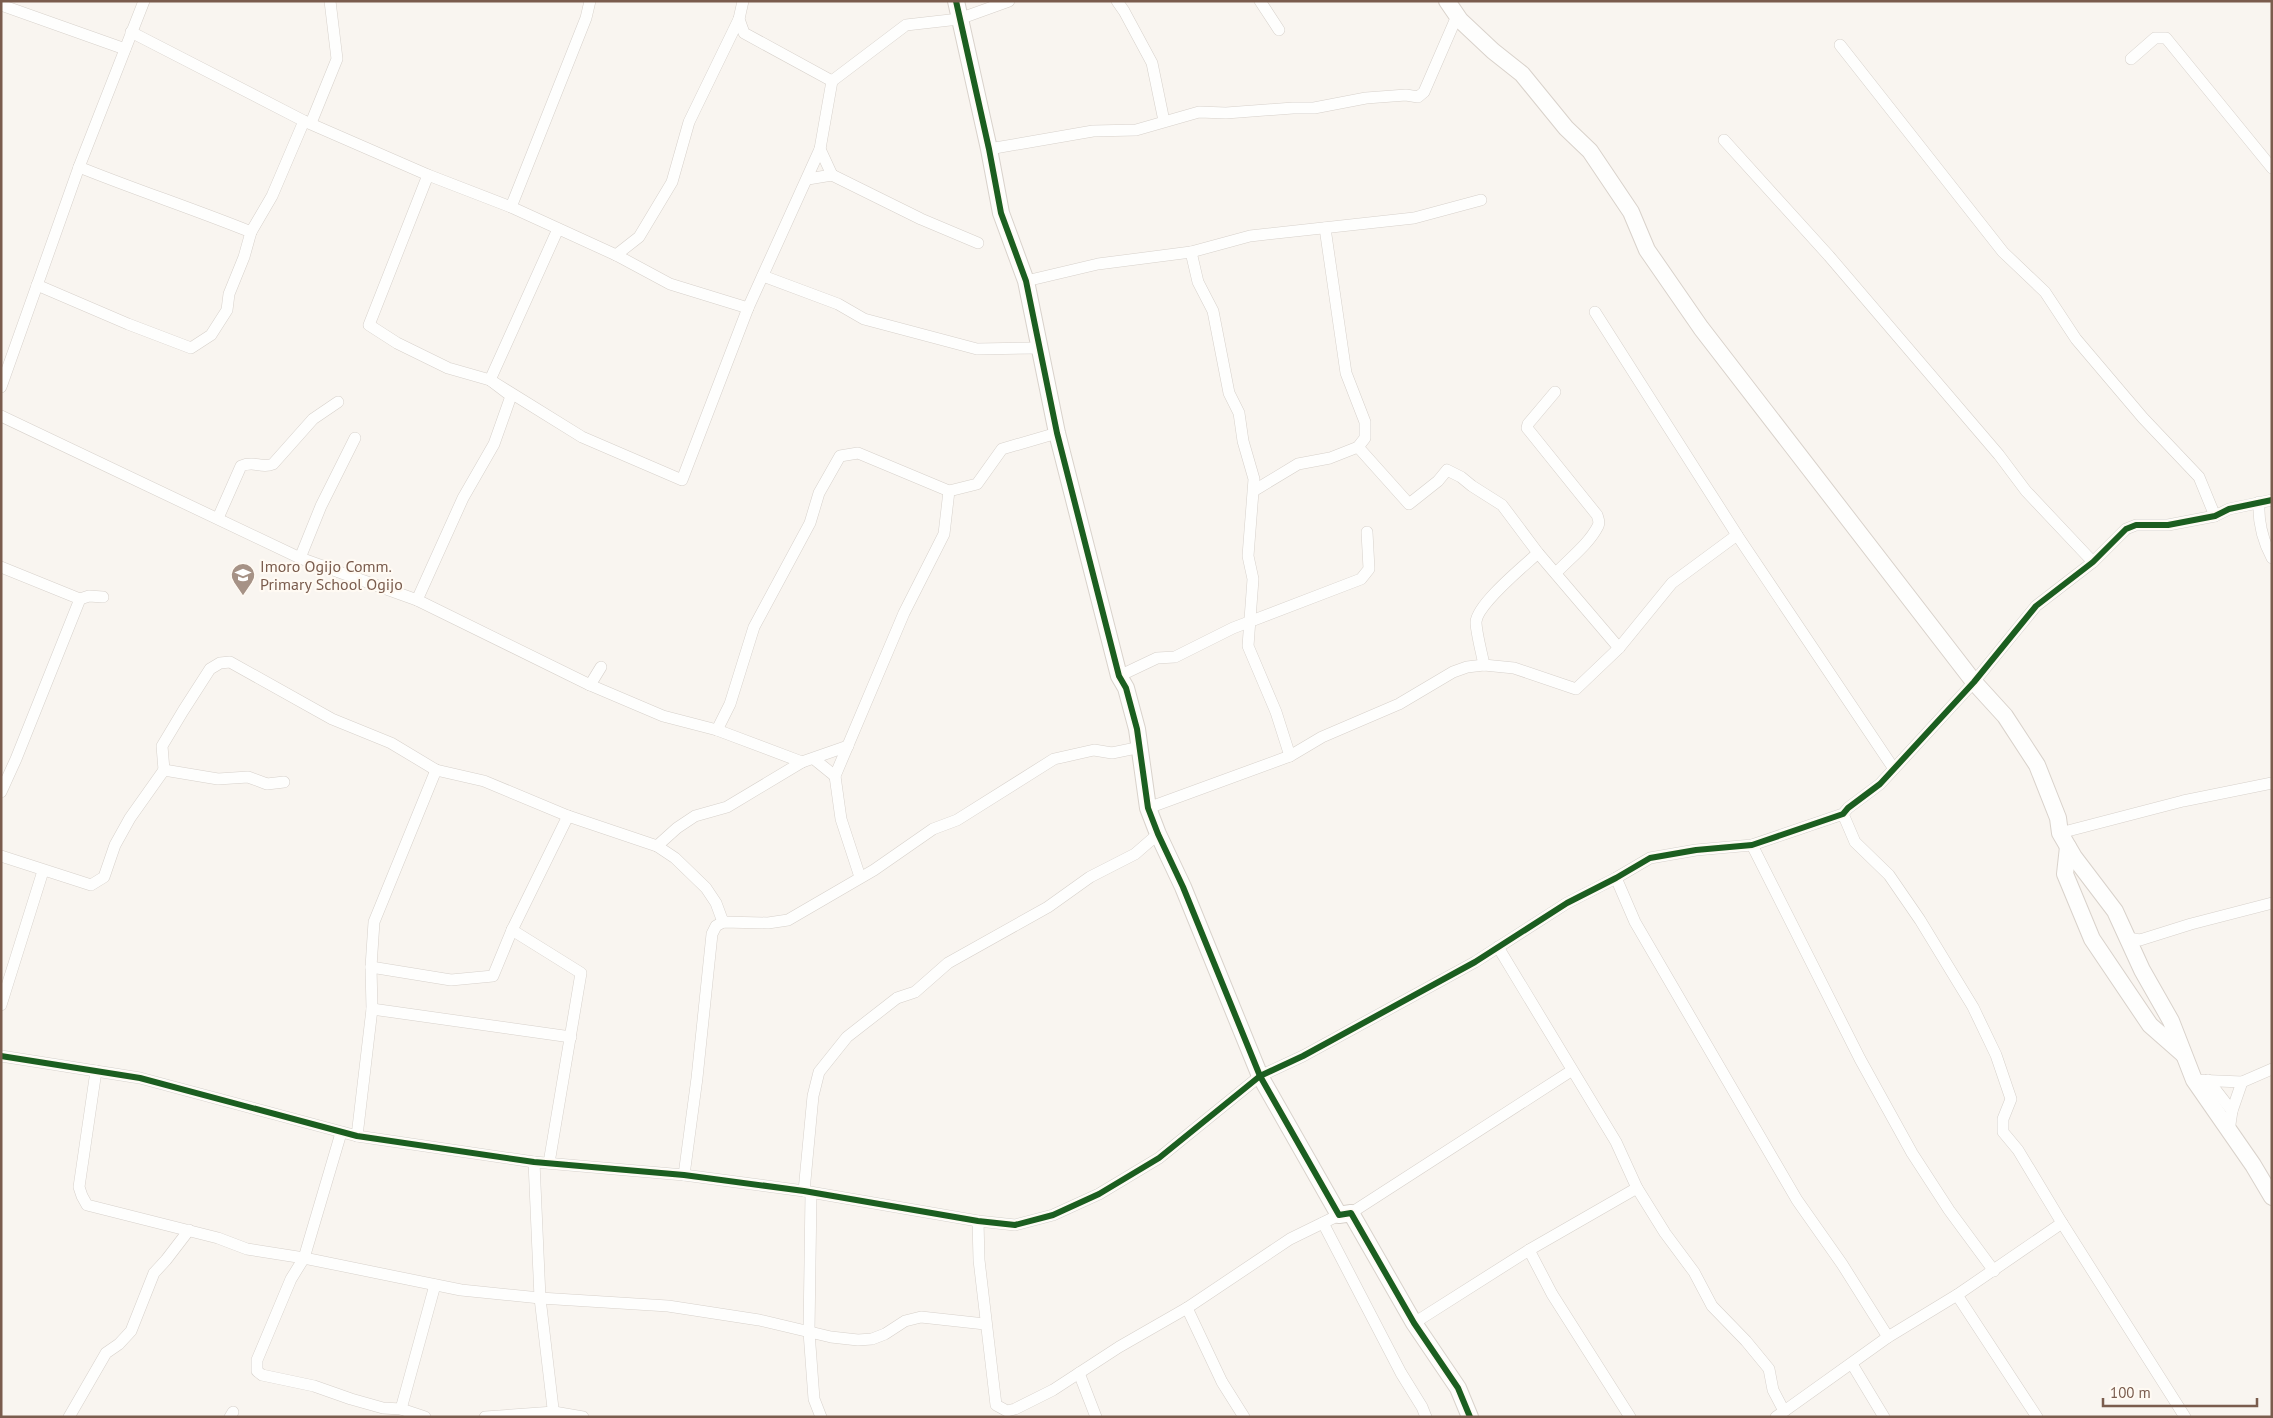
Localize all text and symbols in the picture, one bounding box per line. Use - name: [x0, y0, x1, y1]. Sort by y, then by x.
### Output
- place label: Imoro Ogijo Comm. Primary School Ogijo: [260, 556, 403, 594]
- school or university icon: Imoro Ogijo Comm. Primary School Ogijo: [230, 562, 256, 596]
- scale bar: [2103, 1376, 2257, 1408]
- text: 100 m: [2110, 1383, 2151, 1402]

